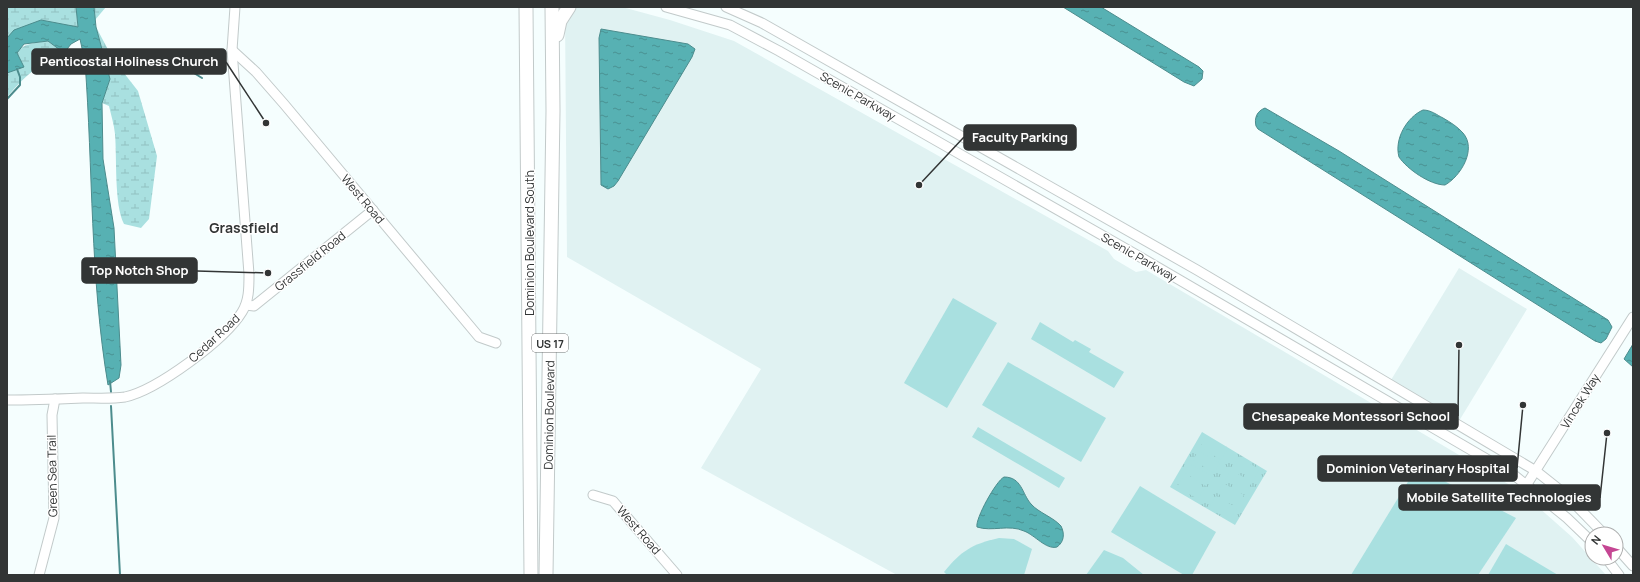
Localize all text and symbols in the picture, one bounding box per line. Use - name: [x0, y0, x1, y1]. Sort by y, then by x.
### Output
- callout: Penticostal Holiness Church: [32, 49, 226, 74]
- text: Penticostal Holiness Church: [40, 52, 218, 70]
- street label: Scenic Parkway: [817, 67, 900, 125]
- callout: Faculty Parking: [964, 125, 1076, 150]
- text: Faculty Parking: [972, 128, 1068, 146]
- street label: Dominion Boulevard South: [521, 170, 538, 316]
- street label: West Road: [337, 171, 389, 227]
- district label: Grassfield: [209, 218, 279, 237]
- street label: Grassfield Road: [271, 227, 349, 295]
- street label: Scenic Parkway: [1098, 228, 1181, 286]
- callout: Top Notch Shop: [82, 258, 197, 283]
- text: Top Notch Shop: [89, 261, 189, 279]
- street label: Cedar Road: [185, 310, 243, 366]
- road number: US 17: [532, 334, 568, 352]
- street label: Dominion Boulevard: [540, 360, 558, 470]
- street label: Vincek Way: [1556, 370, 1604, 432]
- callout: Chesapeake Montessori School: [1244, 404, 1458, 429]
- text: Chesapeake Montessori School: [1252, 407, 1450, 425]
- street label: Green Sea Trail: [43, 435, 61, 517]
- callout: Dominion Veterinary Hospital: [1318, 456, 1517, 481]
- text: Dominion Veterinary Hospital: [1326, 459, 1510, 477]
- callout: Mobile Satellite Technologies: [1399, 485, 1600, 510]
- text: Mobile Satellite Technologies: [1406, 488, 1592, 506]
- street label: West Road: [613, 502, 665, 558]
- north arrow: [1584, 526, 1624, 566]
- text: N: [1587, 532, 1604, 547]

